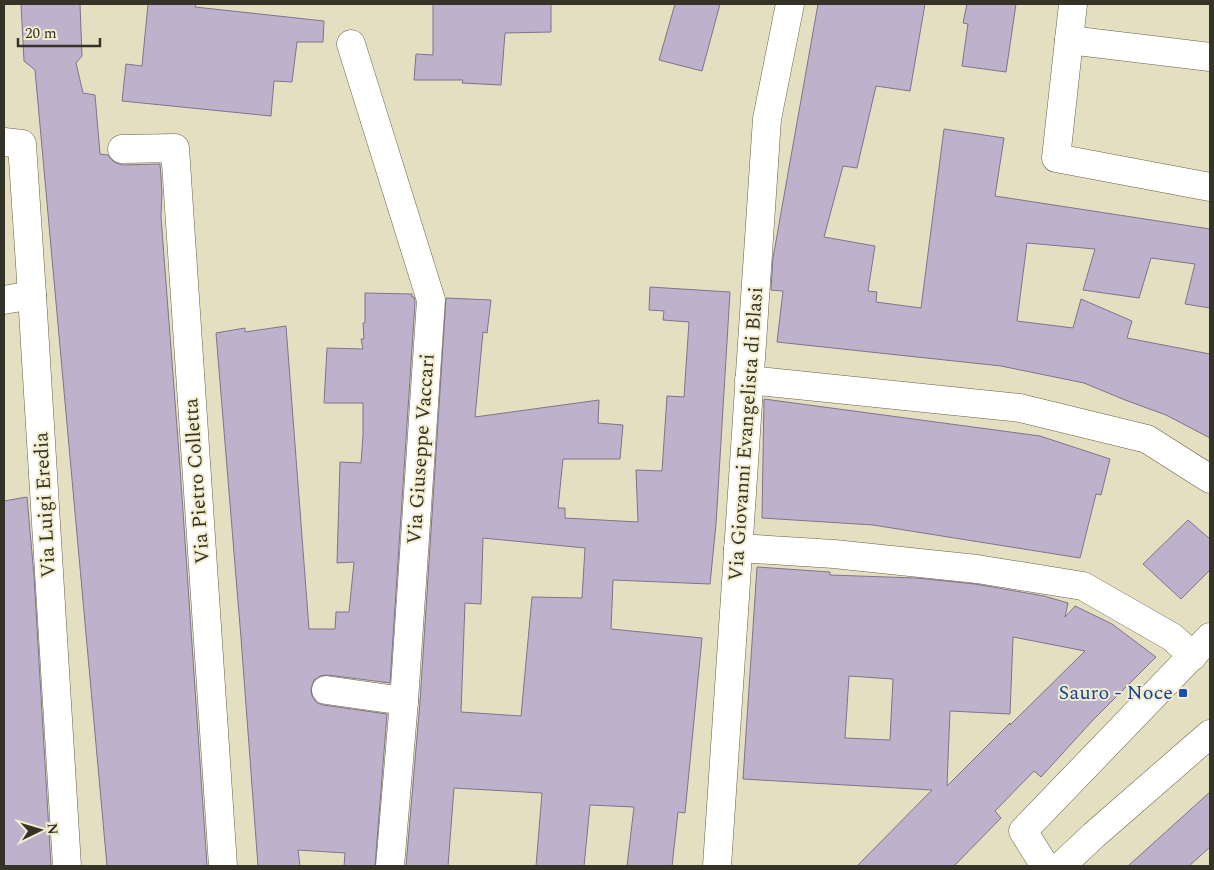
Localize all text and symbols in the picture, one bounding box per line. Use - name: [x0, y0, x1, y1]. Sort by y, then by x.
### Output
- scale bar: [18, 15, 100, 47]
- text: 20 m: [25, 22, 57, 45]
- street label: Via Giovanni Evangelista di Blasi: [721, 286, 771, 582]
- street label: Via Giuseppe Vaccari: [399, 353, 443, 545]
- street label: Via Pietro Colletta: [176, 397, 218, 565]
- street label: Via Luigi Eredia: [26, 431, 64, 579]
- place label: Sauro - Noce: [1059, 678, 1173, 708]
- marker: Sauro - Noce: [1177, 687, 1189, 699]
- north arrow: [15, 805, 65, 855]
- text: N: [41, 822, 63, 836]

